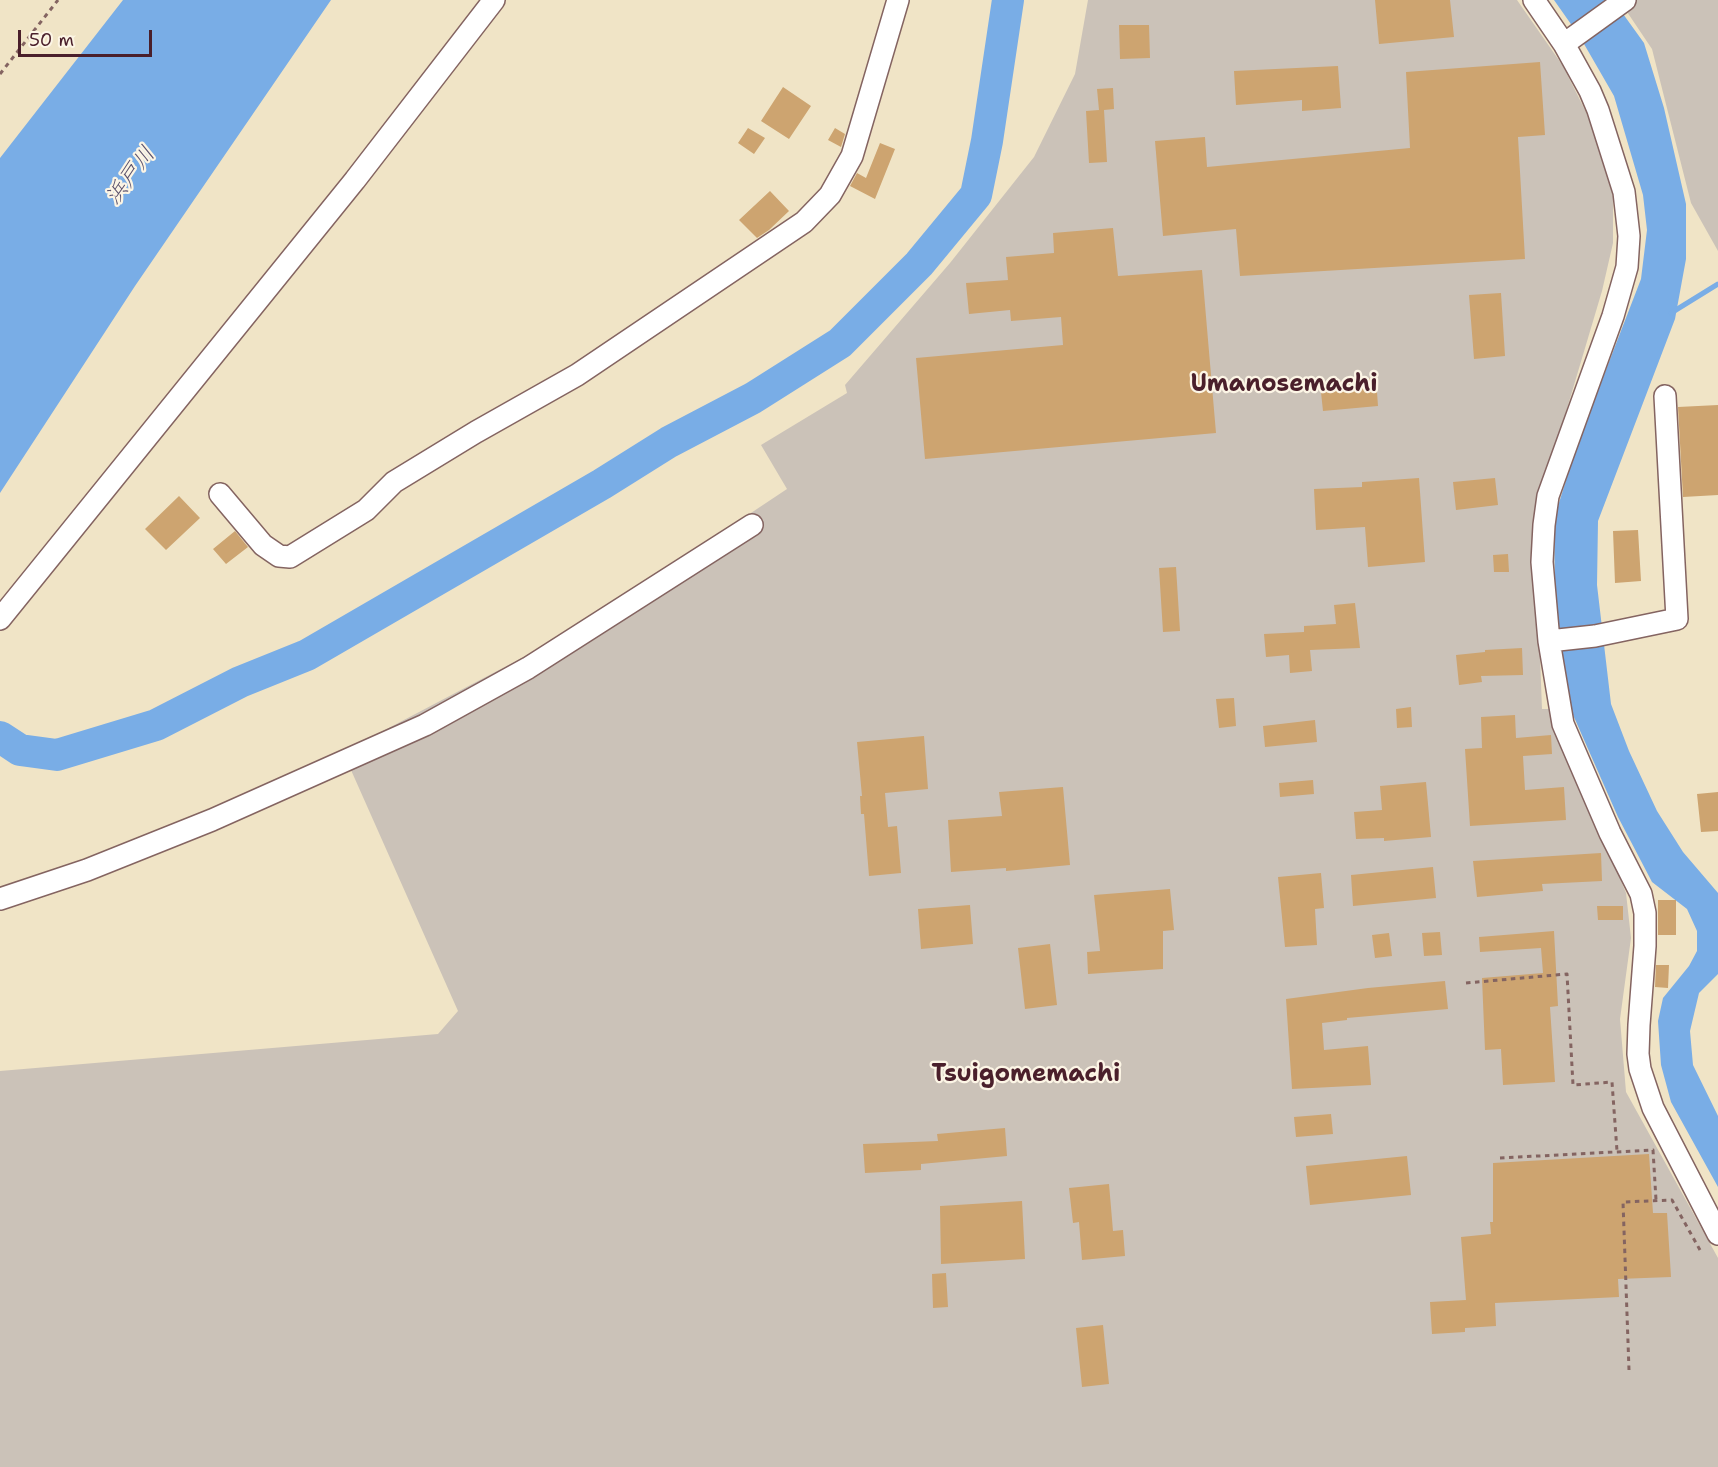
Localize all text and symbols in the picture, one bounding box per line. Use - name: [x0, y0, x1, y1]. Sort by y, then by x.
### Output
- scale bar: [21, 18, 154, 56]
- text: 50 m: [29, 28, 74, 52]
- water label: 浜戸川: [101, 142, 161, 210]
- district label: Umanosemachi: [1190, 371, 1378, 399]
- district label: Tsuigomemachi: [932, 1061, 1120, 1089]

